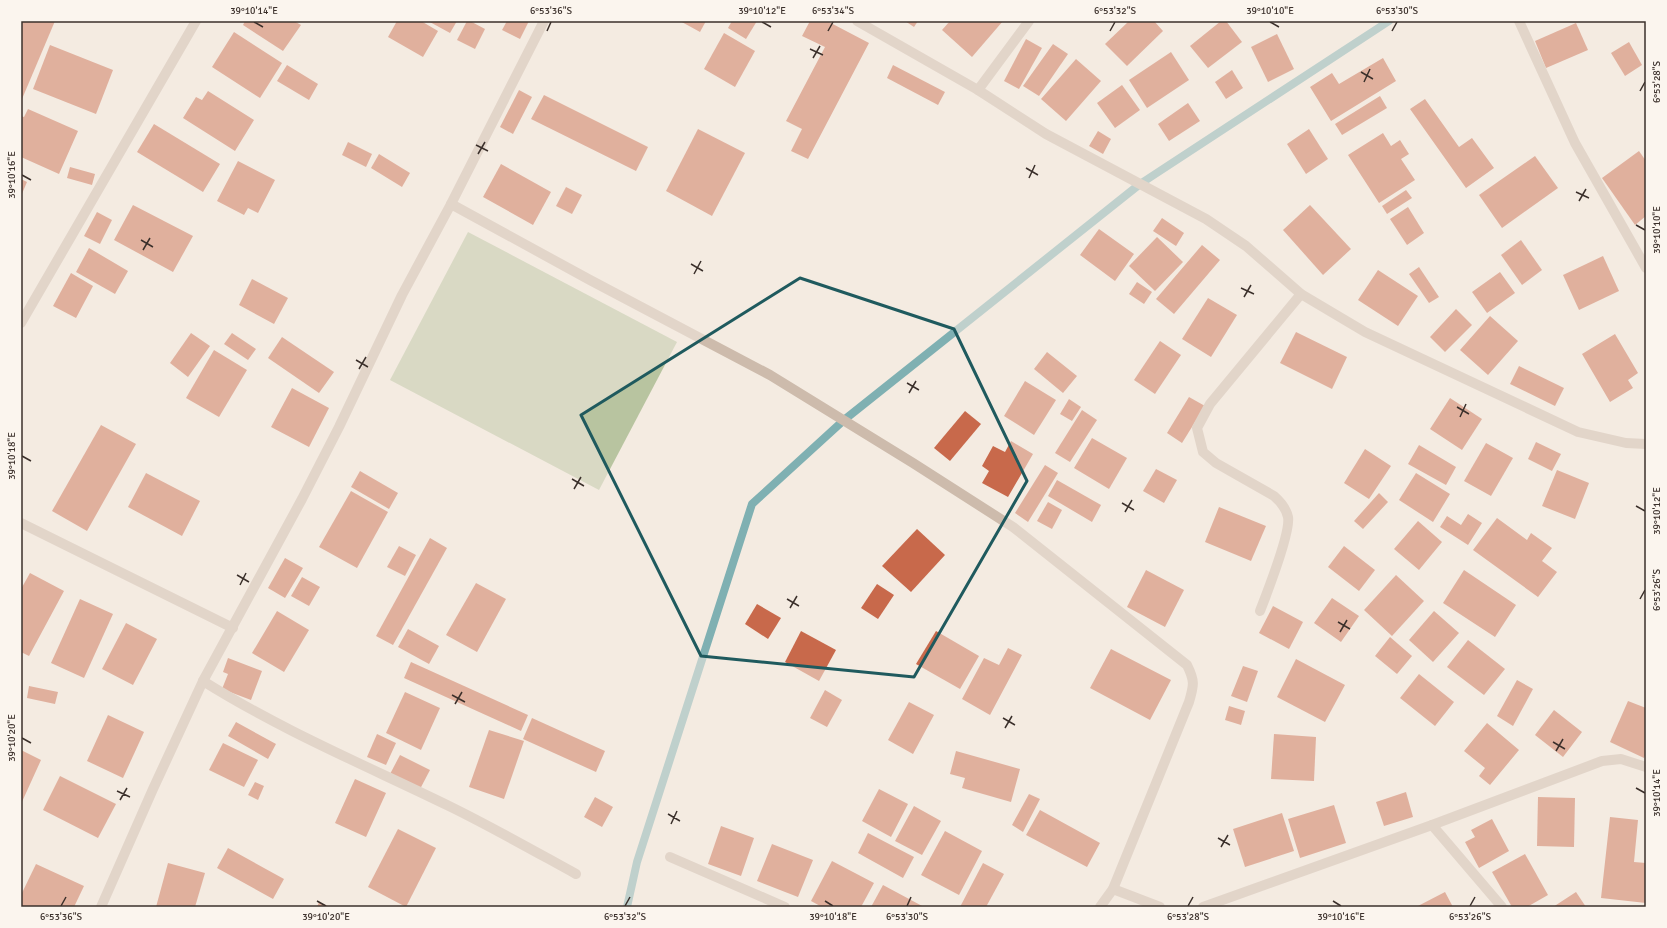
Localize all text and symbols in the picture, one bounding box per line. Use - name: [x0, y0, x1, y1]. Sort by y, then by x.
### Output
- text: 39°10'14"E: [230, 5, 278, 17]
- text: 6°53'36"S: [530, 5, 573, 17]
- text: 39°10'12"E: [738, 5, 786, 17]
- text: 6°53'34"S: [812, 5, 855, 17]
- text: 6°53'32"S: [1094, 5, 1137, 17]
- text: 39°10'10"E: [1246, 5, 1294, 17]
- text: 6°53'30"S: [1376, 5, 1419, 17]
- text: 6°53'28"S: [1651, 60, 1663, 103]
- text: 39°10'16"E: [6, 151, 18, 199]
- text: 39°10'10"E: [1651, 206, 1663, 254]
- text: 39°10'18"E: [6, 432, 18, 480]
- text: 39°10'12"E: [1651, 487, 1663, 535]
- text: 6°53'26"S: [1651, 568, 1663, 611]
- text: 39°10'20"E: [6, 714, 18, 762]
- text: 39°10'14"E: [1651, 769, 1663, 817]
- text: 6°53'36"S: [40, 911, 83, 923]
- text: 39°10'20"E: [302, 911, 350, 923]
- text: 6°53'32"S: [604, 911, 647, 923]
- text: 39°10'18"E: [809, 911, 857, 923]
- text: 6°53'30"S: [886, 911, 929, 923]
- text: 6°53'28"S: [1167, 911, 1210, 923]
- text: 39°10'16"E: [1317, 911, 1365, 923]
- text: 6°53'26"S: [1449, 911, 1492, 923]

